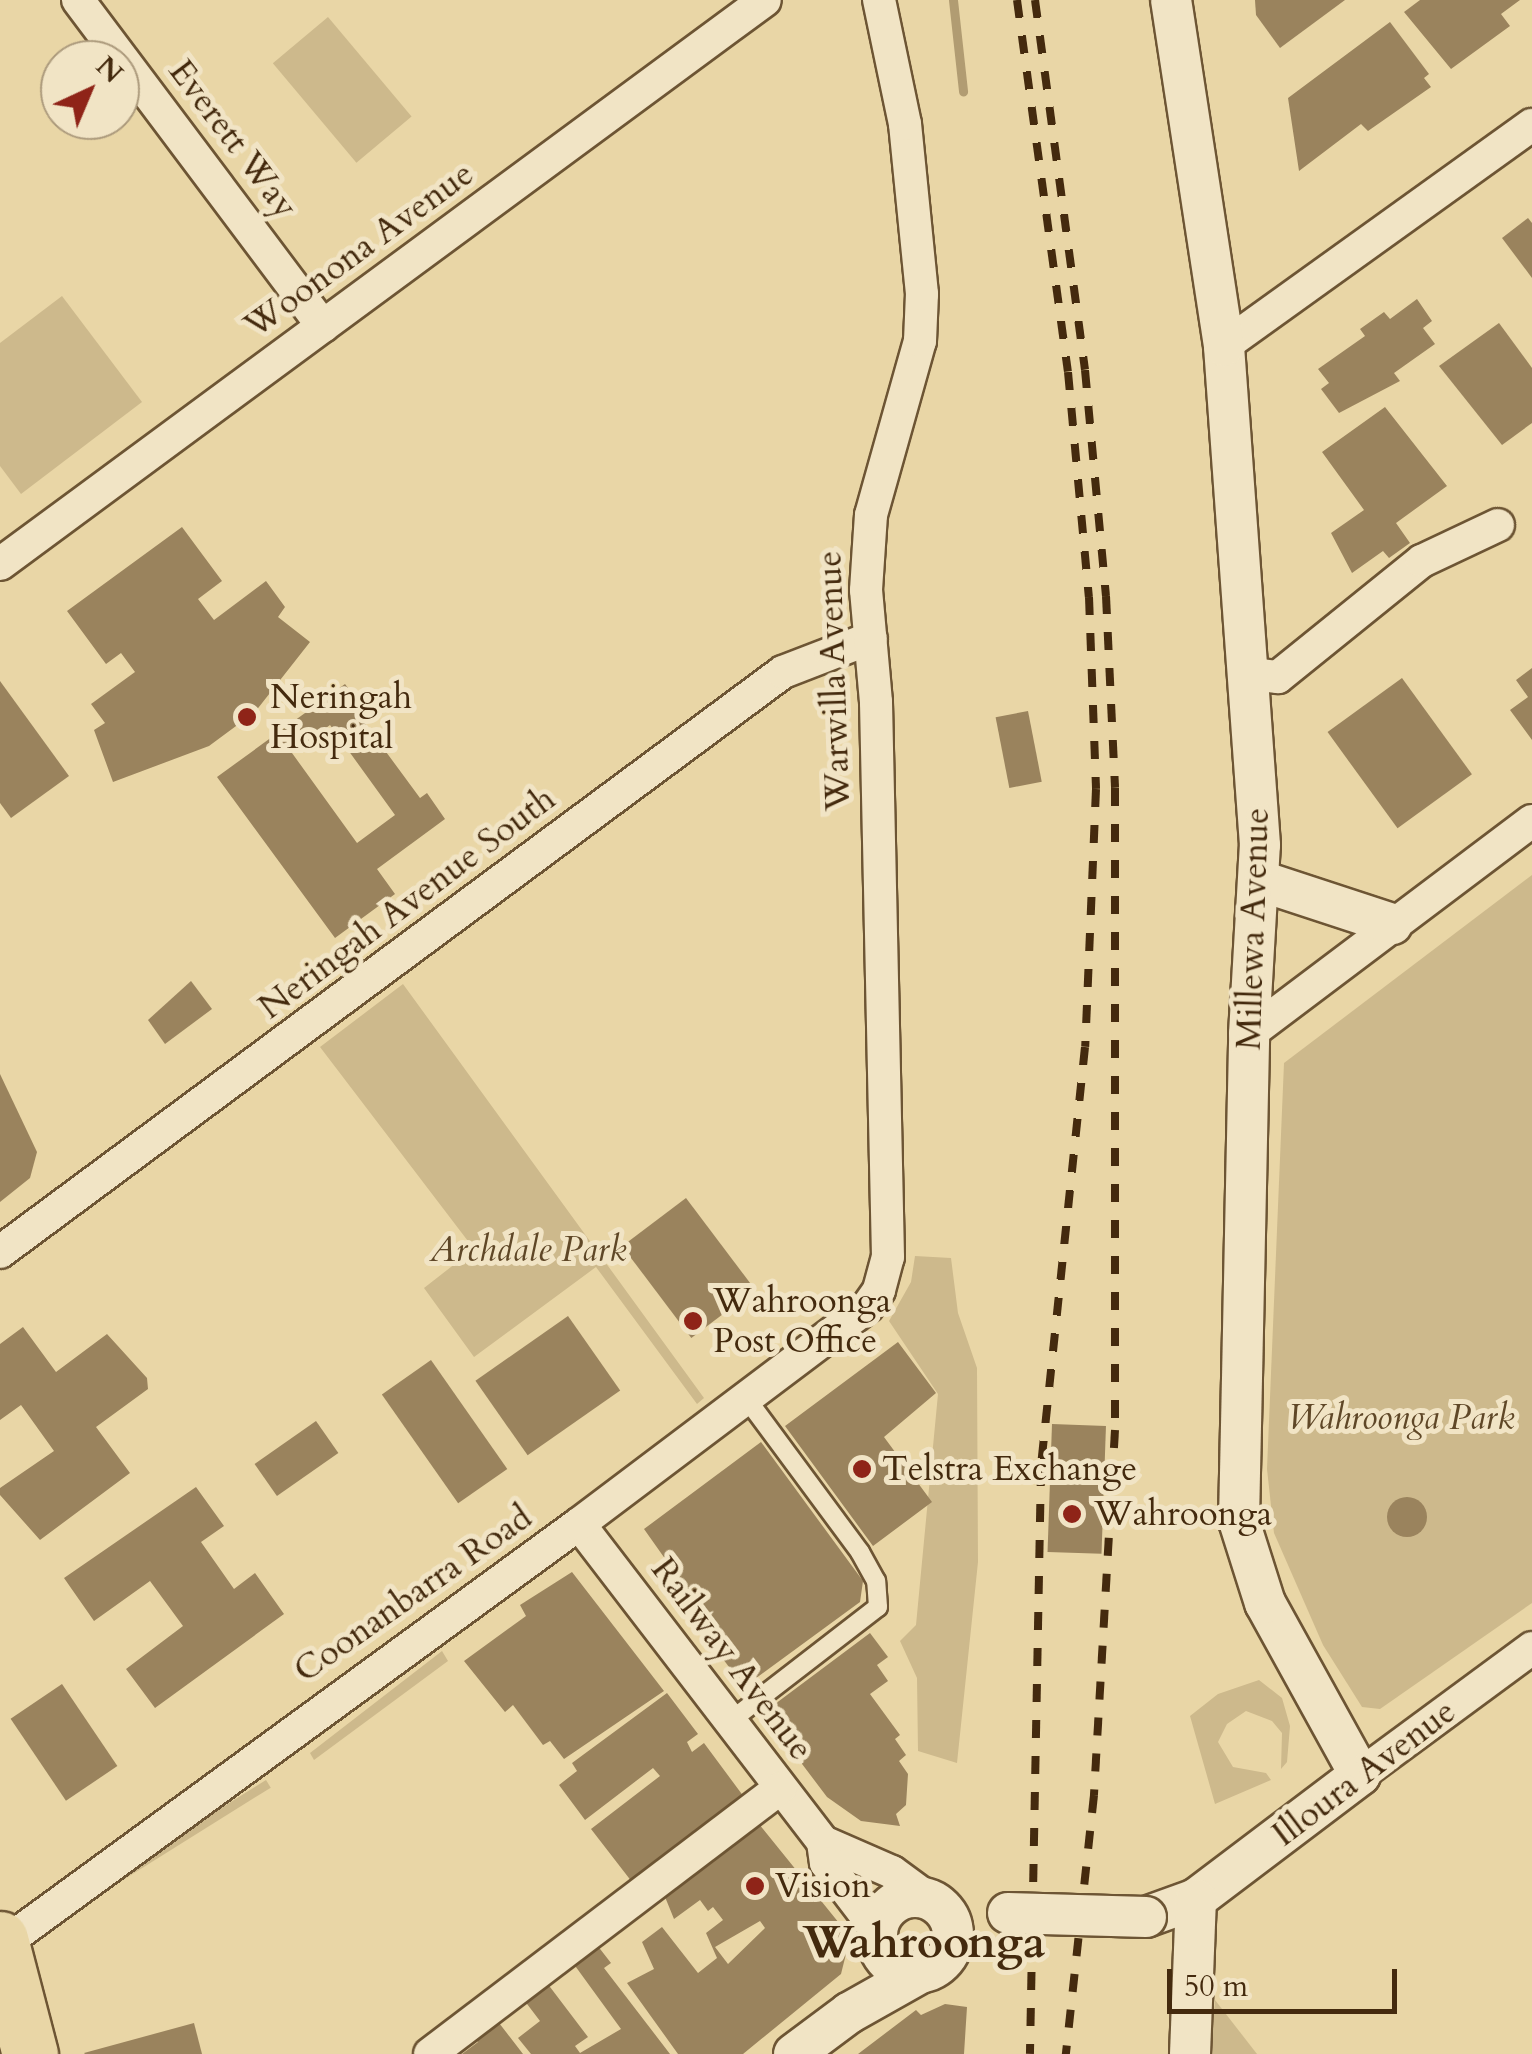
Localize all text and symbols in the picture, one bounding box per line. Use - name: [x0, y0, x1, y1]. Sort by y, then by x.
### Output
- north arrow: [40, 40, 140, 140]
- text: N: [88, 48, 131, 92]
- street label: Everett Way: [160, 51, 306, 227]
- street label: Woonona Avenue: [236, 153, 482, 347]
- street label: Warwilla Avenue: [808, 550, 860, 812]
- place label: Neringah Hospital: [270, 676, 412, 758]
- marker: Neringah Hospital: [234, 704, 260, 730]
- street label: Neringah Avenue South: [250, 778, 564, 1028]
- street label: Millewa Avenue: [1228, 807, 1278, 1051]
- park label: Archdale Park: [429, 1229, 627, 1271]
- place label: Wahroonga Post Office: [713, 1280, 891, 1362]
- marker: Wahroonga Post Office: [682, 1310, 704, 1332]
- park label: Wahroonga Park: [1288, 1397, 1514, 1439]
- place label: Telstra Exchange: [882, 1448, 1137, 1490]
- marker: Telstra Exchange: [851, 1458, 873, 1480]
- place label: Wahroonga: [1094, 1493, 1272, 1535]
- street label: Coonanbarra Road: [286, 1496, 540, 1692]
- marker: Wahroonga: [1059, 1501, 1085, 1527]
- street label: Railway Avenue: [642, 1549, 822, 1769]
- street label: Illoura Avenue: [1264, 1690, 1464, 1856]
- place label: Vision: [775, 1865, 871, 1907]
- marker: Vision: [744, 1875, 766, 1897]
- district label: Wahroonga: [803, 1916, 1045, 1970]
- scale bar: [1172, 1949, 1402, 2011]
- text: 50 m: [1184, 1966, 1248, 2007]

